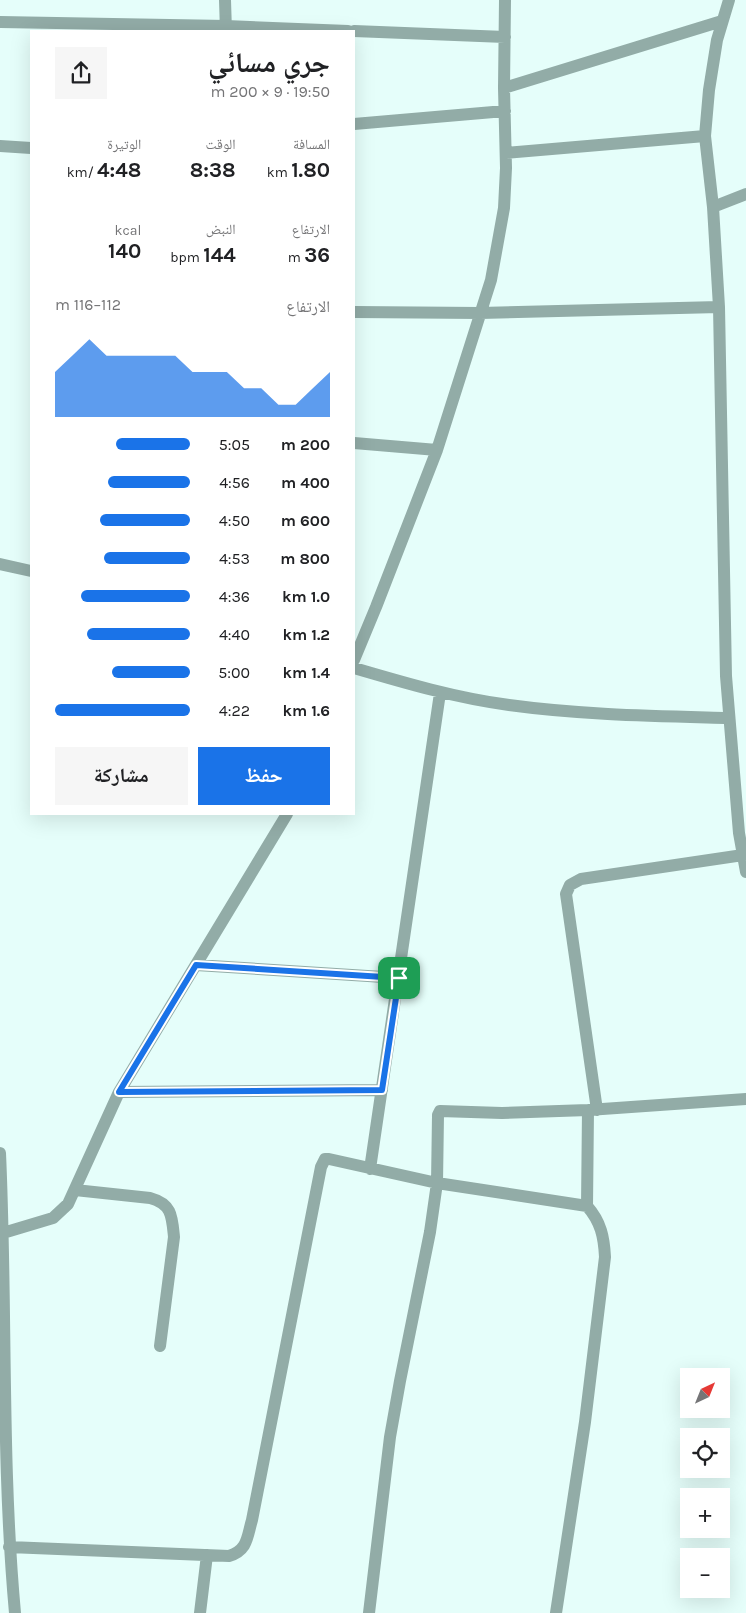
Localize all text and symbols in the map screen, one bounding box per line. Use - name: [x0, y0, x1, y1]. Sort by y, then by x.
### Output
- text: جري مسائي: [208, 46, 330, 79]
- button: share: [55, 47, 107, 99]
- text: 19:50 · 9 × 200 m: [210, 82, 330, 101]
- text: الوتيرة: [107, 136, 141, 153]
- text: الوقت: [206, 136, 236, 153]
- text: المسافة: [293, 136, 330, 153]
- text: 4:48: [97, 158, 141, 182]
- text: 8:38: [190, 158, 236, 182]
- text: 1.80: [291, 158, 330, 182]
- text: /km: [67, 164, 97, 181]
- text: km: [267, 164, 291, 181]
- text: النبض: [206, 221, 236, 238]
- text: الارتفاع: [292, 221, 330, 238]
- text: kcal: [115, 222, 141, 239]
- text: 140: [108, 239, 141, 263]
- text: 144: [203, 243, 236, 267]
- text: 36: [304, 243, 330, 267]
- text: bpm: [170, 249, 203, 266]
- text: m: [288, 249, 304, 266]
- text: 112–116 m: [55, 295, 121, 314]
- text: الارتفاع: [286, 297, 330, 316]
- text: 5:05: [219, 435, 250, 454]
- text: 200 m: [281, 435, 330, 454]
- text: 4:56: [219, 473, 250, 492]
- text: 400 m: [281, 473, 330, 492]
- text: 4:50: [219, 511, 250, 530]
- text: 600 m: [281, 511, 330, 530]
- text: 4:53: [219, 549, 250, 568]
- text: 800 m: [280, 549, 330, 568]
- text: 4:36: [219, 587, 250, 606]
- text: 1.0 km: [282, 587, 330, 606]
- text: 4:40: [219, 625, 250, 644]
- text: 1.2 km: [282, 625, 330, 644]
- text: 5:00: [218, 663, 250, 682]
- text: 1.4 km: [283, 663, 330, 682]
- text: 4:22: [219, 701, 250, 720]
- text: 1.6 km: [282, 701, 330, 720]
- button: مشاركة: [55, 747, 188, 805]
- button: حفظ: [198, 747, 330, 805]
- pin: [378, 957, 420, 999]
- icon: arrive: [385, 964, 413, 992]
- north arrow: [680, 1368, 730, 1418]
- map controls: [680, 1368, 730, 1598]
- button: locate: [680, 1428, 730, 1478]
- button: +: [680, 1488, 730, 1538]
- button: −: [680, 1548, 730, 1598]

